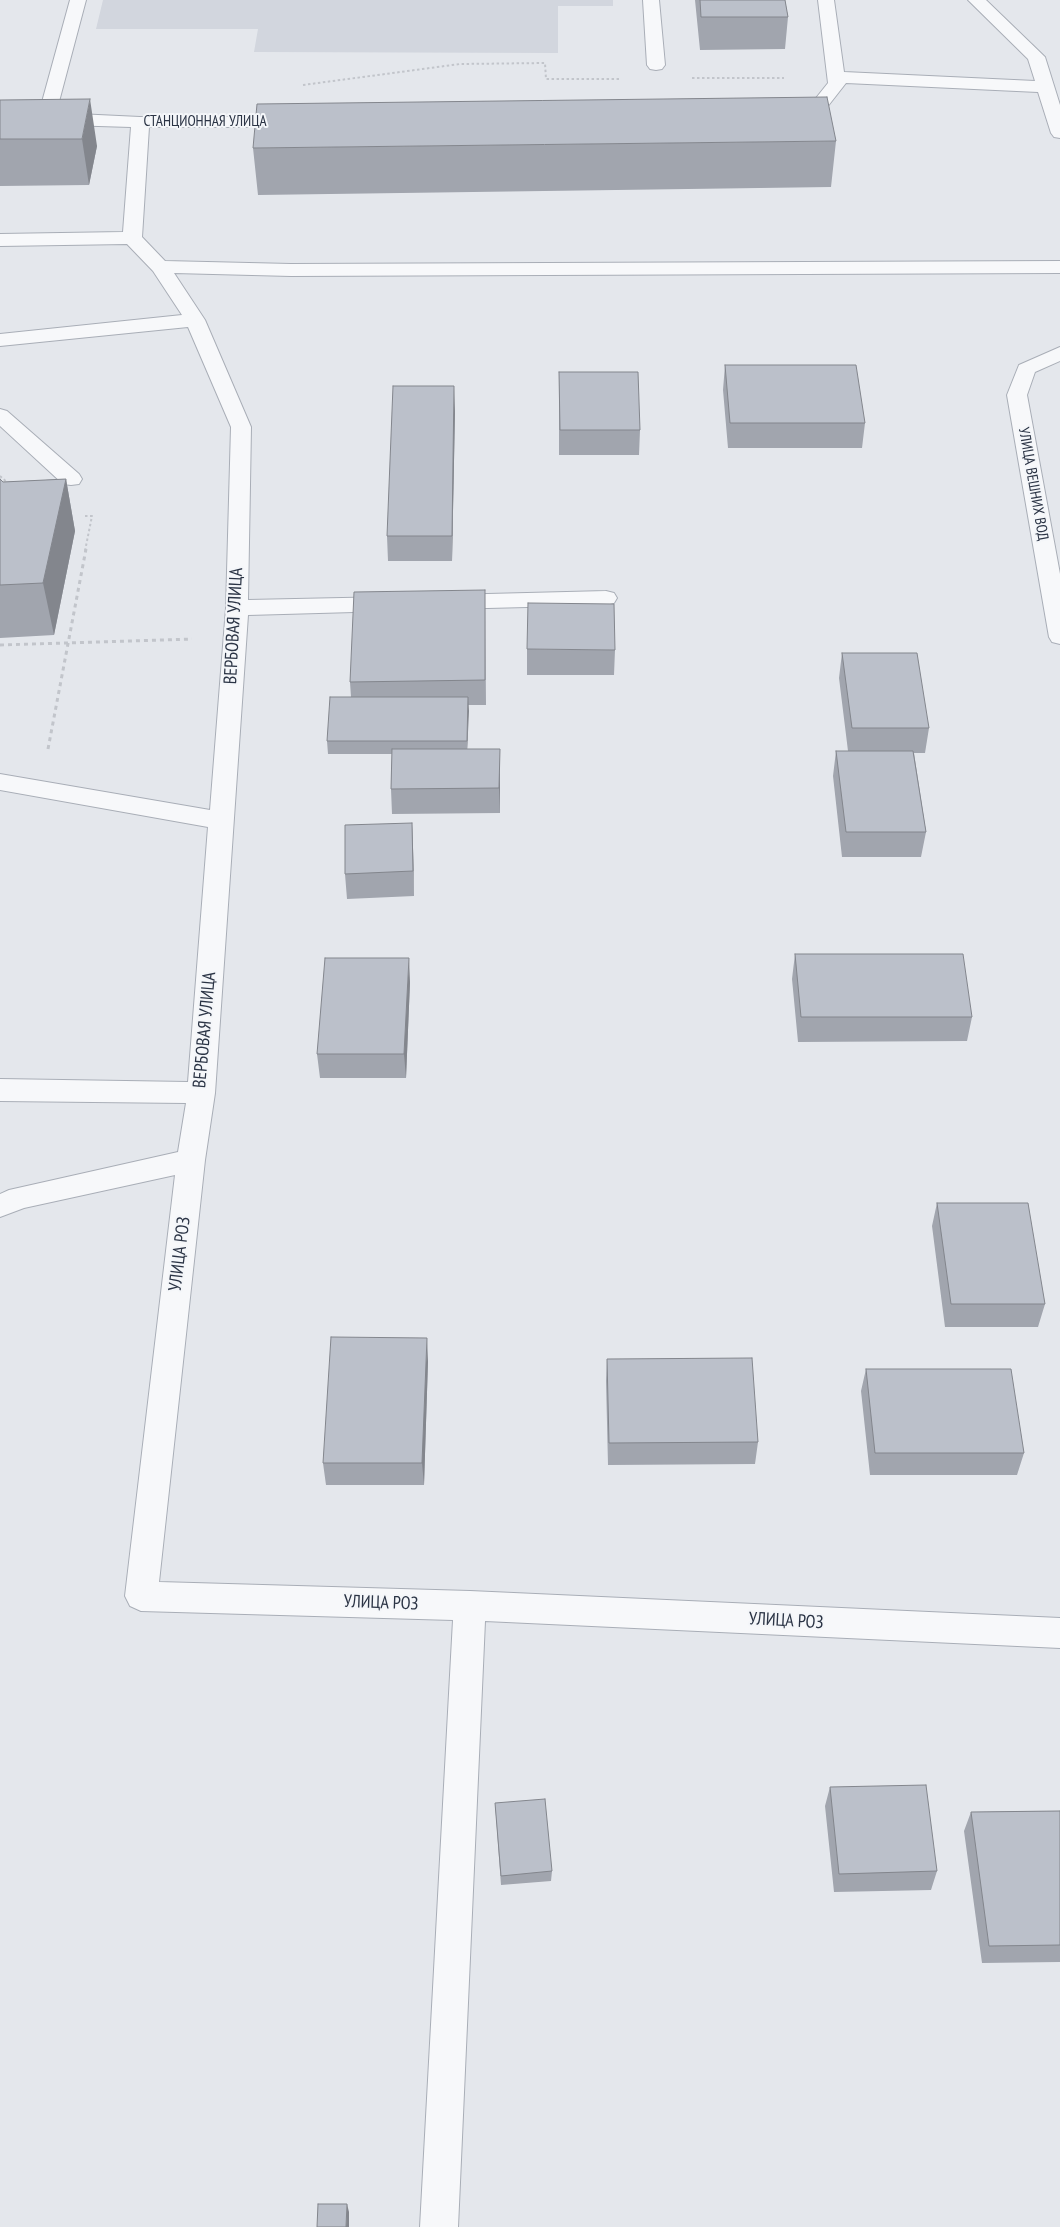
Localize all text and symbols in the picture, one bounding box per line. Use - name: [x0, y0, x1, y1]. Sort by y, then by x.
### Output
- street label: СТАНЦИОННАЯ УЛИЦА: [143, 113, 267, 131]
- street label: УЛИЦА ВЕШНИХ ВОД: [1014, 426, 1052, 542]
- street label: ВЕРБОВАЯ УЛИЦА: [220, 567, 248, 685]
- street label: ВЕРБОВАЯ УЛИЦА: [189, 971, 221, 1089]
- street label: УЛИЦА РОЗ: [165, 1216, 195, 1292]
- street label: УЛИЦА РОЗ: [343, 1591, 419, 1615]
- street label: УЛИЦА РОЗ: [748, 1608, 824, 1634]

